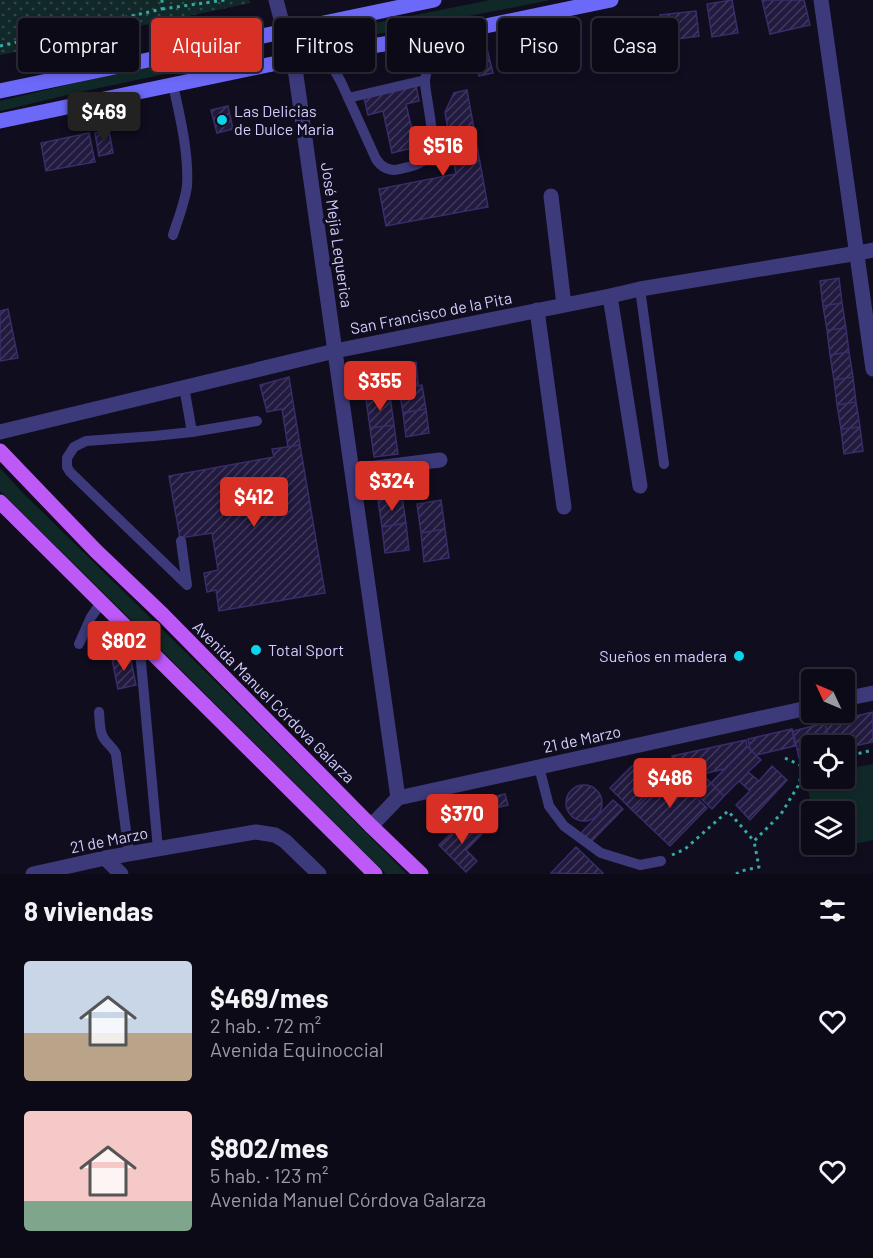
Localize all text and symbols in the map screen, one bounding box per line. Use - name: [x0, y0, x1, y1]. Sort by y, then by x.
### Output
- chip: Comprar: [18, 18, 139, 72]
- chip: Alquilar: [151, 18, 262, 72]
- chip: Filtros: [274, 18, 375, 72]
- chip: Nuevo: [387, 18, 486, 72]
- chip: Piso: [498, 18, 580, 72]
- chip: Casa: [592, 18, 678, 72]
- pin: $469: [68, 92, 140, 143]
- text: $469: [82, 99, 126, 123]
- place label: Las Delicias de Dulce Maria: [234, 101, 334, 138]
- marker: Las Delicias de Dulce Maria: [215, 113, 229, 127]
- pin: $516: [407, 126, 479, 177]
- text: $516: [423, 133, 463, 157]
- street label: José Mejia Lequerica: [318, 161, 357, 309]
- street label: San Francisco de la Pita: [349, 288, 513, 337]
- pin: $355: [344, 361, 416, 412]
- text: $355: [358, 368, 402, 392]
- pin: $324: [356, 461, 428, 512]
- text: $324: [369, 468, 415, 492]
- pin: $412: [218, 477, 290, 528]
- text: $412: [234, 484, 274, 508]
- street label: Avenida Manuel Córdova Galarza: [189, 617, 359, 787]
- pin: $802: [88, 621, 160, 672]
- text: $802: [102, 628, 146, 652]
- place label: Total Sport: [268, 640, 344, 659]
- marker: Total Sport: [249, 643, 263, 657]
- place label: Sueños en madera: [599, 646, 727, 665]
- marker: Sueños en madera: [732, 649, 746, 663]
- north arrow: [801, 669, 855, 723]
- map controls: [801, 669, 855, 855]
- street label: 21 de Marzo: [541, 721, 622, 756]
- button: locate: [801, 735, 855, 789]
- pin: $486: [634, 758, 706, 809]
- text: $486: [647, 765, 693, 789]
- pin: $370: [426, 794, 498, 845]
- text: $370: [440, 801, 484, 825]
- button: layers: [801, 801, 855, 855]
- street label: 21 de Marzo: [68, 823, 149, 856]
- icon: filters: [816, 894, 849, 927]
- text: 8 viviendas: [24, 895, 153, 926]
- text: $469/mes: [210, 982, 329, 1013]
- icon: home: [72, 985, 144, 1057]
- icon: heart: [816, 1005, 849, 1038]
- text: 2 hab. · 72 m²: [210, 1013, 321, 1037]
- text: Avenida Equinoccial: [210, 1037, 384, 1061]
- text: $802/mes: [210, 1132, 329, 1163]
- icon: home: [72, 1135, 144, 1207]
- icon: heart: [816, 1155, 849, 1188]
- text: 5 hab. · 123 m²: [210, 1163, 329, 1187]
- text: Avenida Manuel Córdova Galarza: [210, 1187, 486, 1211]

